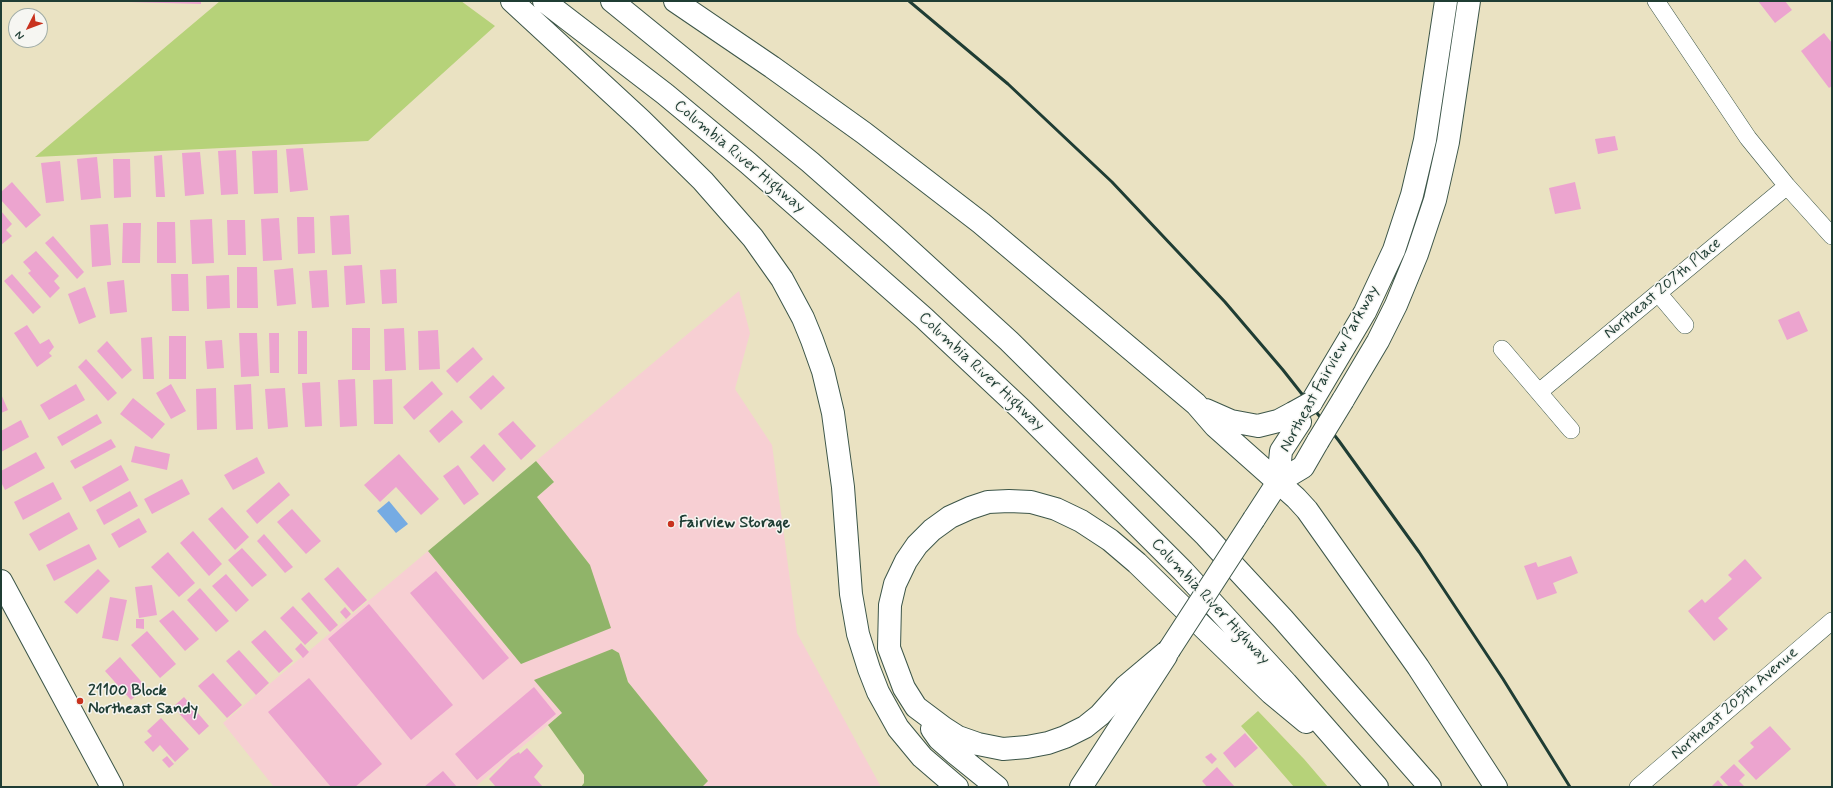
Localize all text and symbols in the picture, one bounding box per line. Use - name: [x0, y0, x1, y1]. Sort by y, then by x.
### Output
- north arrow: [8, 8, 48, 48]
- text: N: [12, 28, 27, 43]
- street label: Columbia River Highway: [669, 96, 809, 218]
- street label: Northeast 207th Place: [1600, 234, 1726, 344]
- street label: Northeast Fairview Parkway: [1276, 282, 1384, 456]
- street label: Columbia River Highway: [914, 309, 1048, 435]
- place label: Fairview Storage: [679, 514, 790, 534]
- marker: Fairview Storage: [666, 519, 676, 529]
- street label: Columbia River Highway: [1147, 535, 1273, 669]
- street label: Northeast 205th Avenue: [1668, 644, 1802, 764]
- place label: 21100 Block Northeast Sandy: [88, 682, 198, 720]
- marker: 21100 Block Northeast Sandy: [75, 696, 85, 706]

